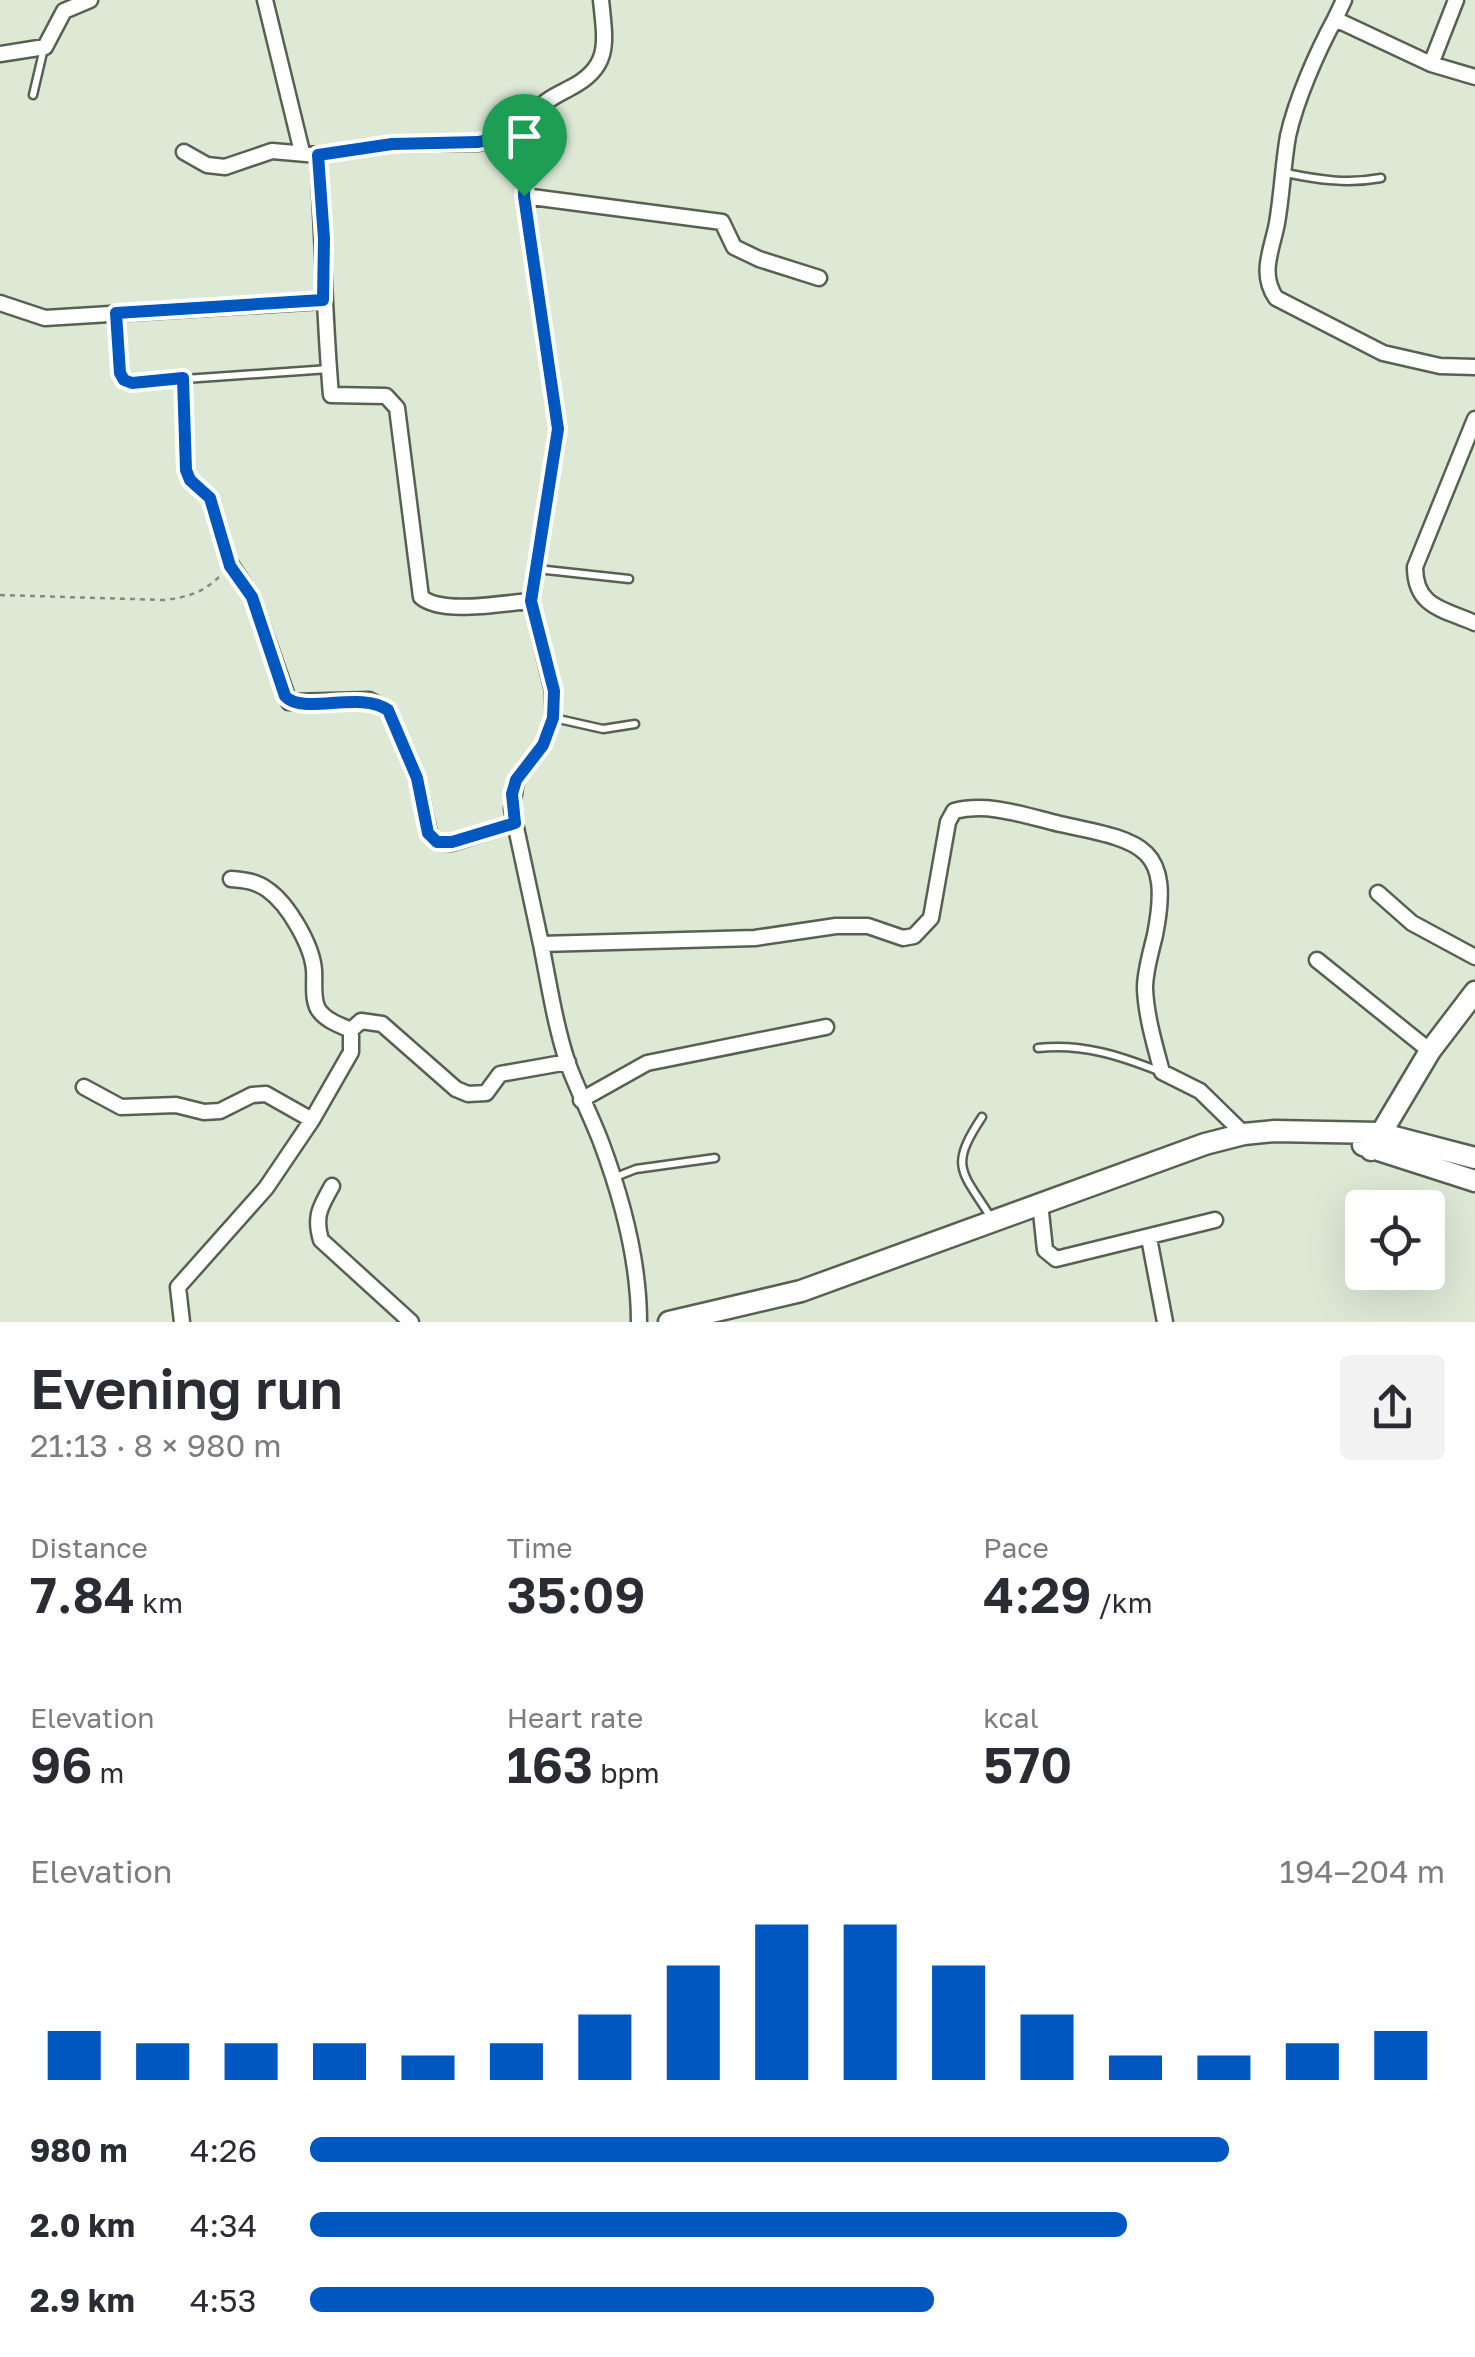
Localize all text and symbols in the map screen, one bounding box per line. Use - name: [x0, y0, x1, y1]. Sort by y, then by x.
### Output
- pin: [482, 94, 567, 197]
- icon: arrive: [497, 109, 552, 164]
- map controls: [1345, 1190, 1445, 1290]
- button: locate: [1345, 1190, 1445, 1290]
- text: Evening run: [30, 1355, 343, 1421]
- button: share: [1340, 1355, 1445, 1460]
- text: 21:13 · 8 × 980 m: [30, 1426, 282, 1464]
- text: Distance: [30, 1531, 148, 1564]
- text: Time: [507, 1531, 573, 1564]
- text: Pace: [983, 1531, 1049, 1564]
- text: 7.84: [30, 1564, 135, 1624]
- text: 35:09: [507, 1564, 645, 1624]
- text: 4:29: [983, 1564, 1091, 1624]
- text: km: [135, 1586, 183, 1619]
- text: /km: [1091, 1586, 1152, 1619]
- text: Elevation: [30, 1701, 155, 1734]
- text: Heart rate: [507, 1701, 643, 1734]
- text: kcal: [983, 1701, 1039, 1734]
- text: 96: [30, 1734, 92, 1794]
- text: 163: [507, 1734, 593, 1794]
- text: 570: [983, 1734, 1072, 1794]
- text: m: [92, 1756, 124, 1789]
- text: bpm: [593, 1756, 660, 1789]
- text: Elevation: [30, 1852, 172, 1890]
- text: 194–204 m: [1279, 1852, 1445, 1890]
- text: 980 m: [30, 2131, 128, 2169]
- text: 4:26: [190, 2131, 257, 2169]
- text: 2.0 km: [30, 2206, 135, 2244]
- text: 4:34: [190, 2206, 257, 2244]
- text: 2.9 km: [30, 2281, 135, 2319]
- text: 4:53: [190, 2281, 256, 2319]

